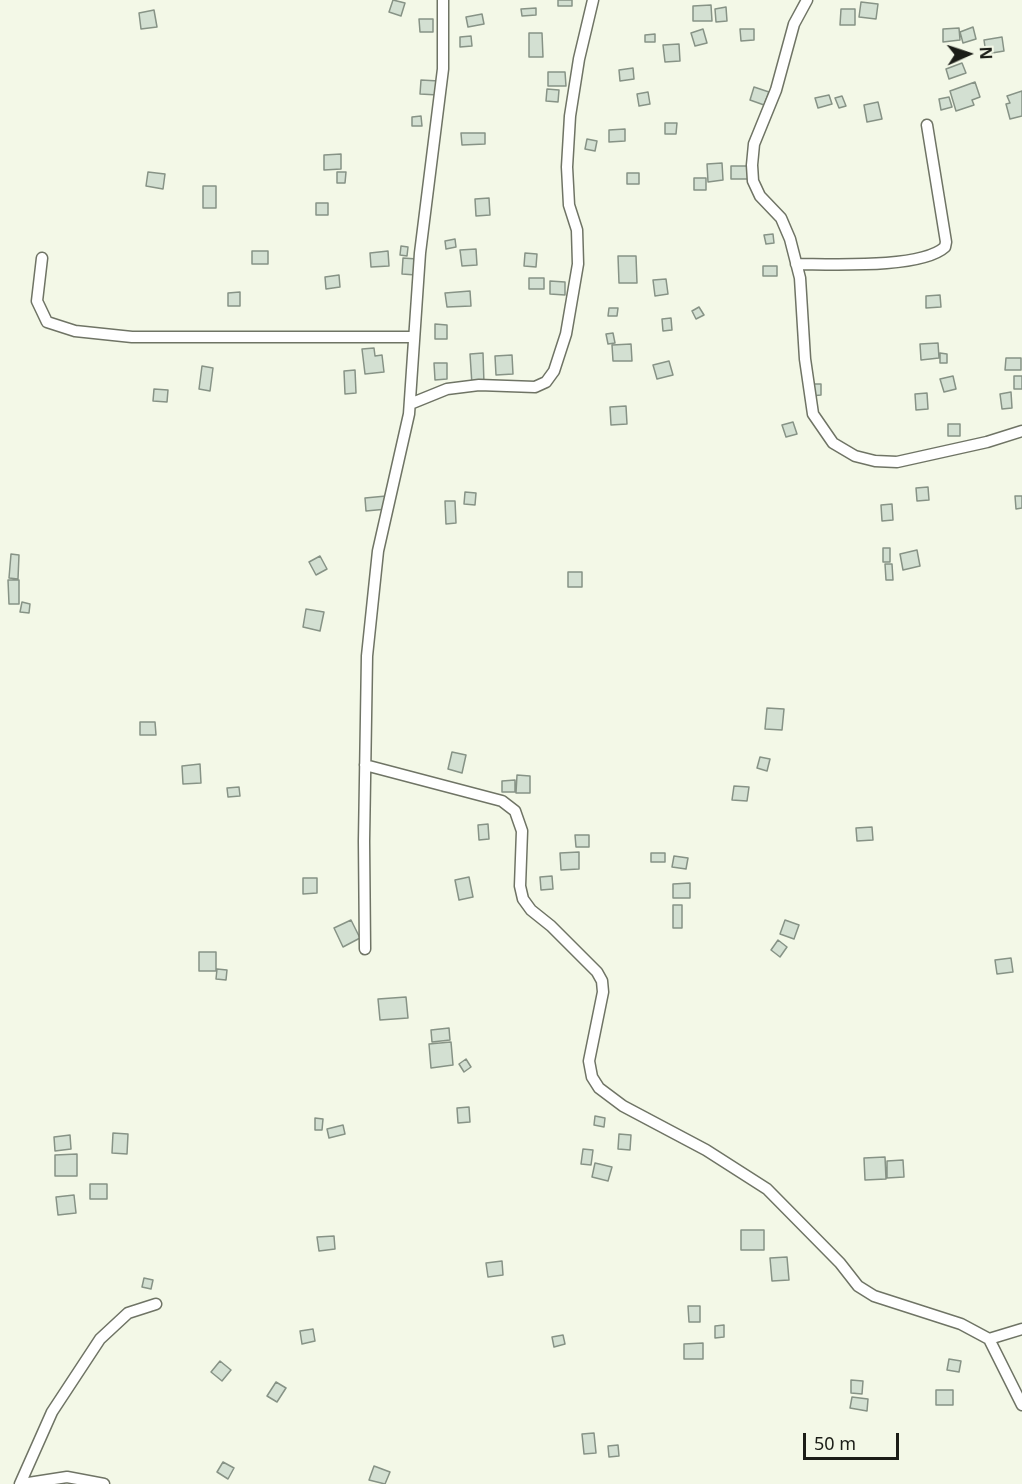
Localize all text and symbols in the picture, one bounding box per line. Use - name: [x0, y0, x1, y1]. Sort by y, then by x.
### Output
- north arrow: [938, 24, 998, 84]
- text: N: [975, 46, 997, 60]
- scale bar: [806, 1421, 902, 1459]
- text: 50 m: [814, 1431, 856, 1455]

